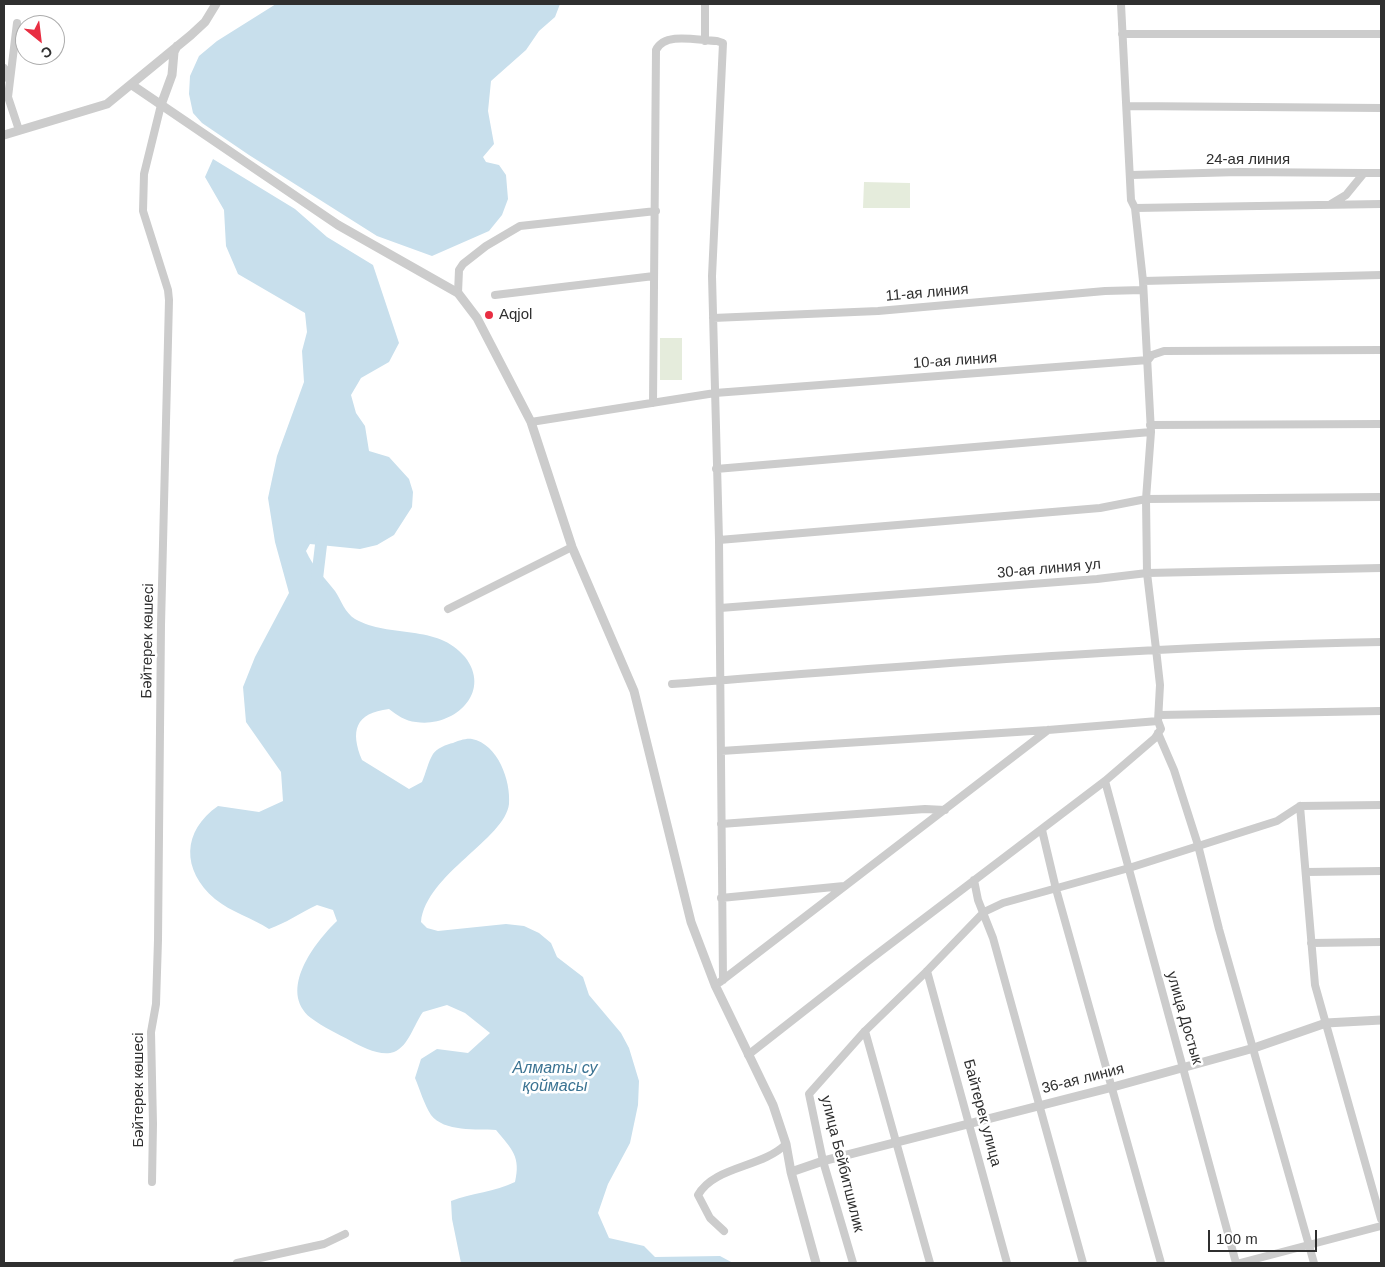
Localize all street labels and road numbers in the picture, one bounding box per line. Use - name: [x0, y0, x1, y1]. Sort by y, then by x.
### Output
- street label: 24-ая линия: [1206, 151, 1290, 169]
- street label: 11-ая линия: [885, 280, 969, 306]
- street label: 10-ая линия: [912, 349, 998, 373]
- street label: 30-ая линия ул: [996, 555, 1102, 583]
- street label: Бәйтерек көшесі: [138, 583, 158, 699]
- street label: улица Достык: [1162, 969, 1206, 1067]
- street label: Бәйтерек көшесі: [130, 1032, 148, 1148]
- street label: Байтерек улица: [959, 1057, 1005, 1169]
- street label: 36-ая линия: [1040, 1060, 1126, 1098]
- street label: улица Бейбитшилик: [816, 1094, 868, 1234]

